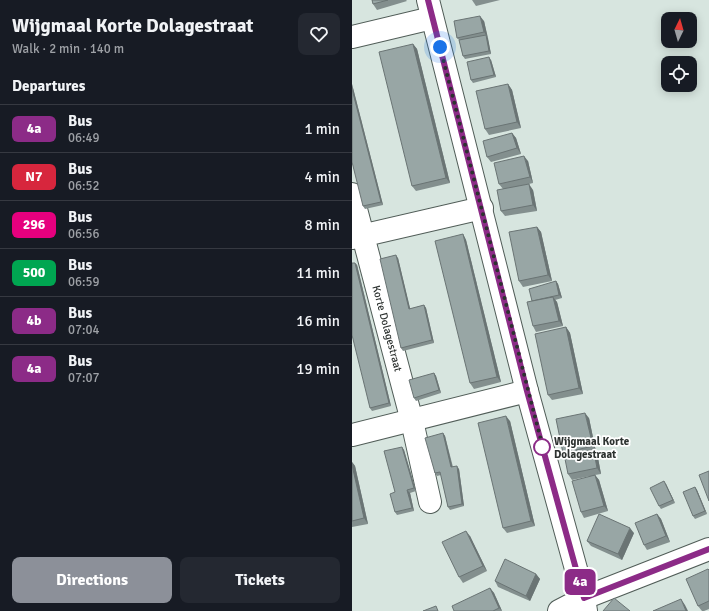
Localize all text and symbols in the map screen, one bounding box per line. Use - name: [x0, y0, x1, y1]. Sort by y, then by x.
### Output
- north arrow: [661, 12, 697, 48]
- map controls: [661, 12, 697, 92]
- button: heart: [298, 13, 340, 55]
- text: Wijgmaal Korte Dolagestraat: [12, 14, 253, 38]
- your location: [430, 37, 450, 57]
- text: Walk · 2 min · 140 m: [12, 41, 124, 57]
- button: locate: [661, 56, 697, 92]
- text: Departures: [12, 77, 85, 95]
- text: Bus: [68, 112, 92, 130]
- text: 4a: [27, 120, 41, 137]
- text: 1 min: [304, 120, 340, 138]
- text: 06:49: [68, 130, 100, 146]
- text: Bus: [68, 160, 92, 178]
- text: N7: [25, 168, 43, 185]
- text: 4 min: [304, 168, 340, 186]
- text: 06:52: [68, 178, 100, 194]
- text: Bus: [68, 208, 92, 226]
- text: 296: [23, 216, 45, 233]
- text: 8 min: [304, 216, 340, 234]
- text: 06:56: [68, 226, 100, 242]
- text: Bus: [68, 256, 92, 274]
- text: 500: [23, 264, 45, 281]
- text: 11 min: [296, 264, 340, 282]
- text: 06:59: [68, 274, 100, 290]
- street label: Korte Dolagestraat: [369, 284, 405, 373]
- text: Bus: [68, 304, 92, 322]
- text: 4b: [26, 312, 42, 329]
- text: 16 min: [296, 312, 340, 330]
- text: 07:04: [68, 322, 100, 338]
- text: Bus: [68, 352, 92, 370]
- text: 4a: [27, 360, 41, 377]
- text: 19 min: [296, 360, 340, 378]
- text: 07:07: [68, 370, 100, 386]
- place label: Wijgmaal Korte Dolagestraat: [554, 435, 630, 461]
- marker: Wijgmaal Korte Dolagestraat: [533, 438, 551, 456]
- button: Directions: [12, 557, 172, 603]
- button: Tickets: [180, 557, 340, 603]
- line badge: 4a: [562, 569, 598, 595]
- text: 4a: [573, 573, 587, 590]

